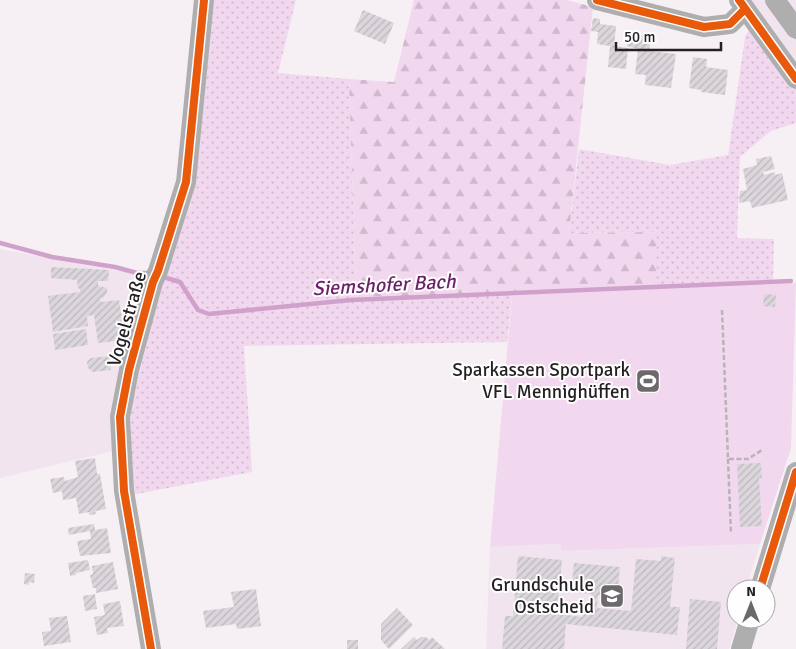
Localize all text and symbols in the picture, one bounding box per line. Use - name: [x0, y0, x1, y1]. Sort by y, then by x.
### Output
- scale bar: [616, 20, 721, 52]
- text: 50 m: [624, 28, 655, 46]
- street label: Vogelstraße: [102, 269, 152, 369]
- water label: Siemshofer Bach: [312, 269, 457, 301]
- place label: Sparkassen Sportpark VFL Mennighüffen: [452, 358, 630, 404]
- sports icon: Sparkassen Sportpark VFL Mennighüffen: [635, 368, 661, 394]
- place label: Grundschule Ostscheid: [491, 573, 594, 619]
- north arrow: [726, 579, 776, 629]
- school or university icon: Grundschule Ostscheid: [599, 583, 625, 609]
- text: N: [746, 583, 756, 600]

